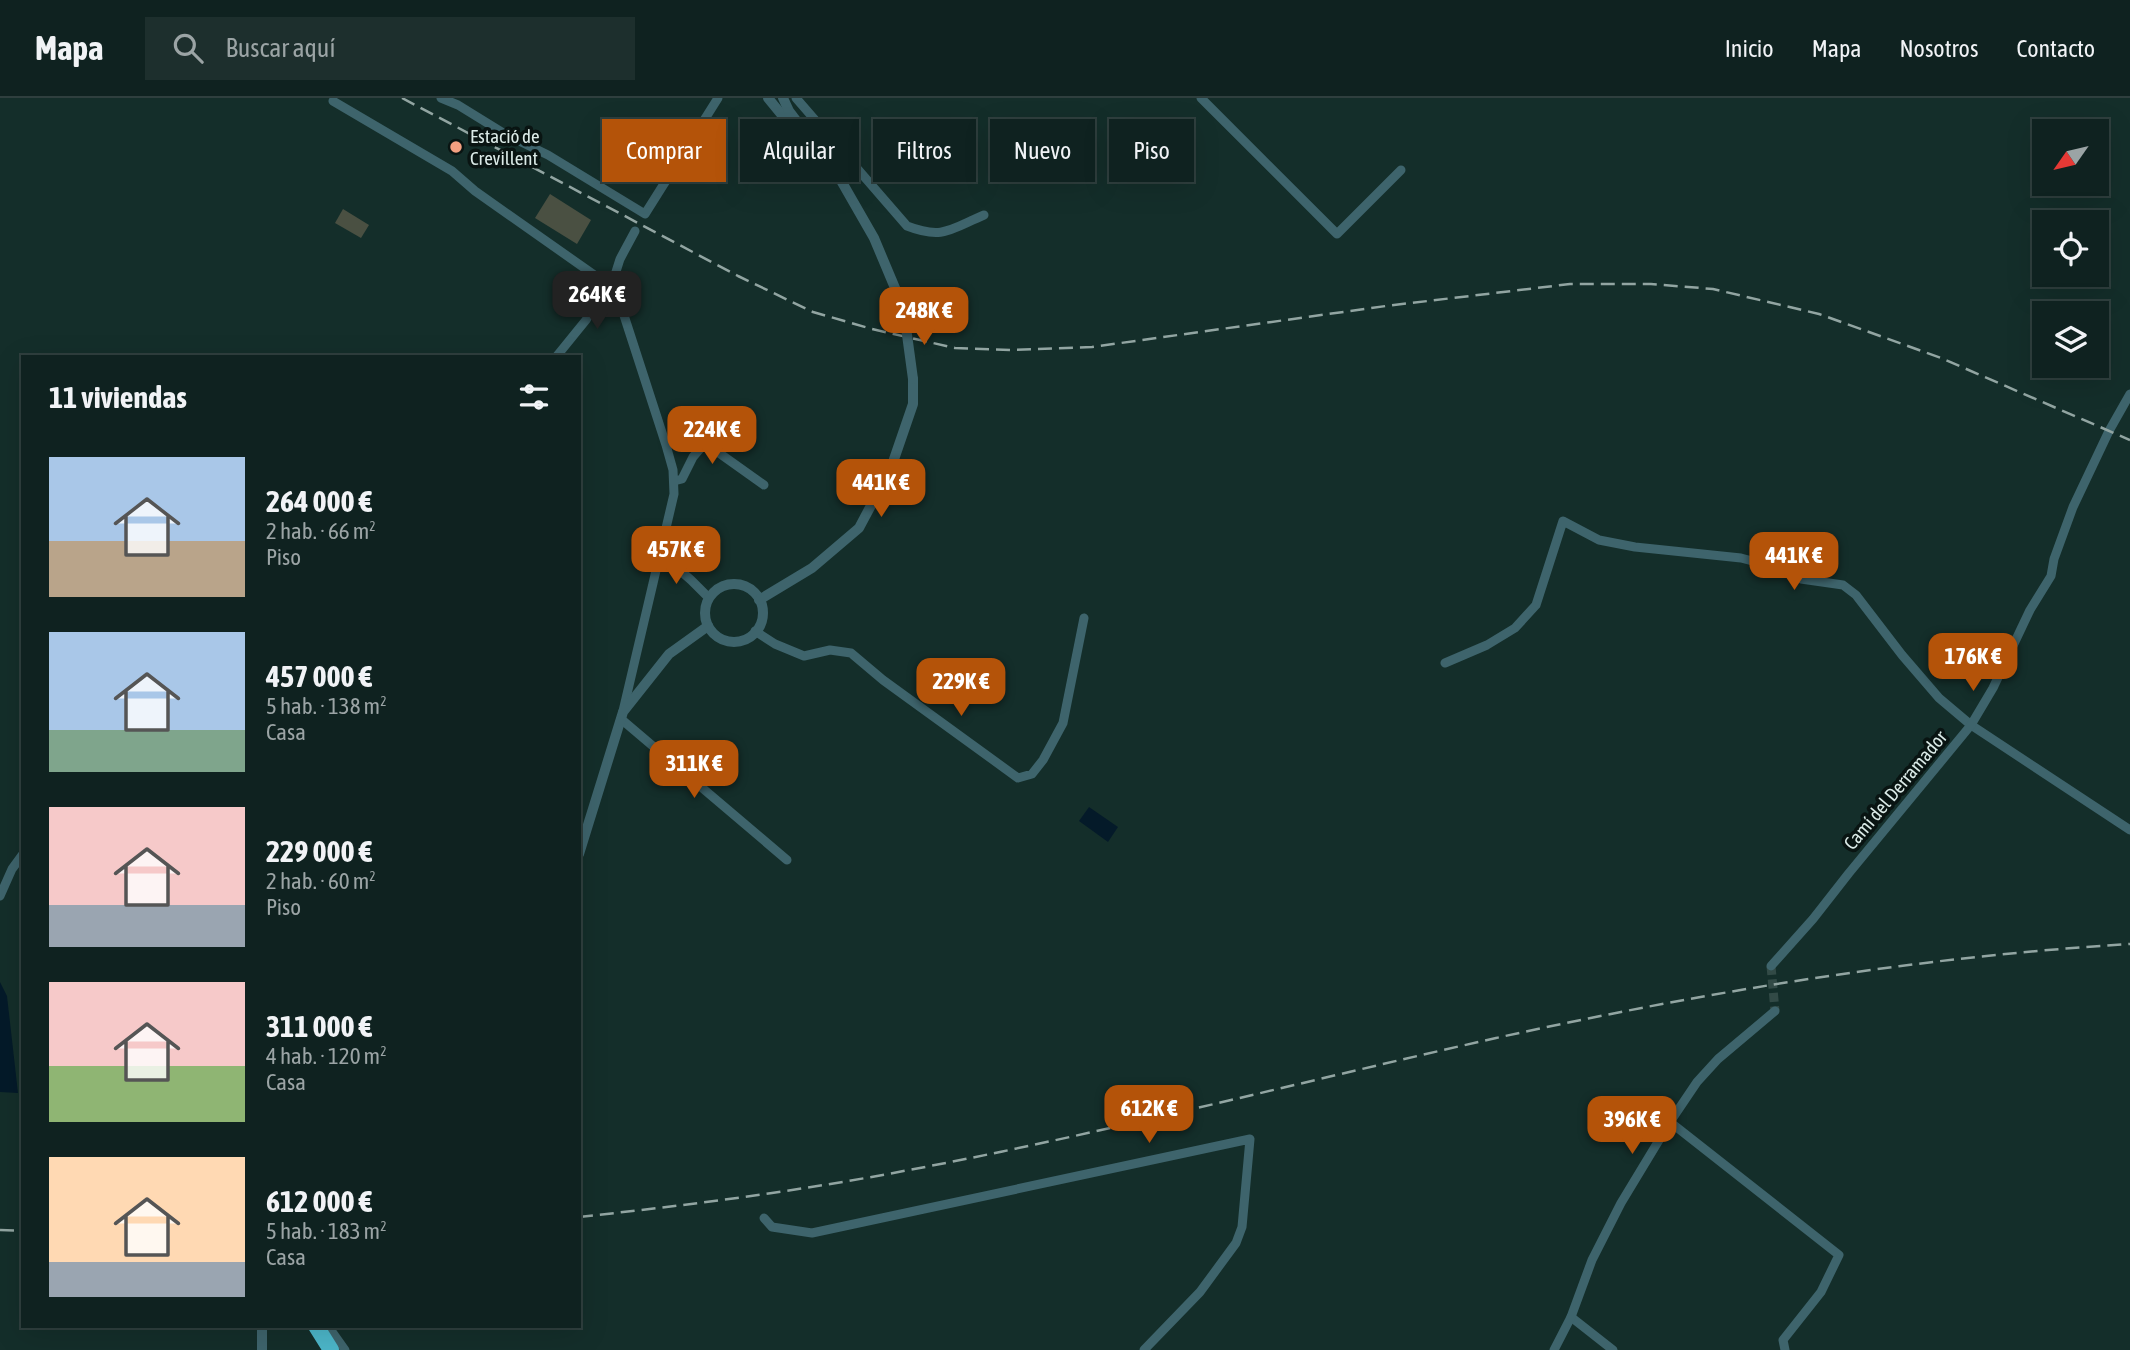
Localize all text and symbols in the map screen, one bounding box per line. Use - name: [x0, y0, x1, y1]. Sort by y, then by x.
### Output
- search box: [145, 17, 635, 80]
- text: Mapa: [35, 29, 103, 67]
- icon: search: [169, 29, 207, 67]
- text: Buscar aquí: [225, 33, 335, 63]
- text: Inicio: [1725, 35, 1774, 62]
- text: Mapa: [1812, 35, 1861, 62]
- text: Nosotros: [1899, 35, 1978, 62]
- text: Contacto: [2016, 35, 2095, 62]
- chip: Comprar: [602, 119, 726, 182]
- chip: Alquilar: [740, 119, 859, 182]
- chip: Filtros: [873, 119, 976, 182]
- chip: Nuevo: [990, 119, 1095, 182]
- chip: Piso: [1109, 119, 1194, 182]
- north arrow: [2032, 119, 2109, 196]
- map controls: [2032, 119, 2109, 378]
- place label: Estació de Crevillent: [470, 125, 540, 169]
- marker: Estació de Crevillent: [448, 139, 464, 155]
- button: locate: [2032, 210, 2109, 287]
- pin: 264K €: [540, 272, 654, 331]
- text: 264K €: [568, 281, 626, 307]
- pin: 248K €: [867, 288, 981, 347]
- text: 248K €: [895, 297, 953, 323]
- button: layers: [2032, 301, 2109, 378]
- icon: filters: [515, 378, 553, 416]
- text: 11 viviendas: [49, 380, 187, 414]
- pin: 224K €: [655, 406, 769, 466]
- text: 224K €: [683, 416, 741, 442]
- pin: 441K €: [824, 460, 938, 519]
- text: 441K €: [852, 469, 910, 495]
- text: 264 000 €: [266, 484, 372, 518]
- icon: home: [105, 485, 189, 569]
- text: 2 hab. · 66 m²: [266, 518, 376, 544]
- pin: 457K €: [619, 526, 733, 586]
- pin: 441K €: [1737, 532, 1851, 592]
- text: 457K €: [647, 536, 705, 562]
- text: 441K €: [1765, 542, 1823, 568]
- text: Piso: [266, 544, 301, 570]
- pin: 176K €: [1916, 634, 2030, 693]
- text: 176K €: [1944, 643, 2002, 669]
- pin: 229K €: [904, 658, 1018, 718]
- text: 457 000 €: [266, 659, 372, 693]
- icon: home: [105, 660, 189, 744]
- text: 229K €: [932, 668, 990, 694]
- text: 5 hab. · 138 m²: [266, 693, 387, 719]
- text: Casa: [266, 719, 306, 745]
- street label: Camí del Derramador: [1839, 726, 1951, 854]
- pin: 311K €: [637, 740, 751, 800]
- text: 311K €: [665, 750, 723, 776]
- text: 229 000 €: [266, 834, 372, 868]
- icon: home: [105, 835, 189, 919]
- text: 2 hab. · 60 m²: [266, 868, 376, 894]
- text: Piso: [266, 894, 301, 920]
- text: 311 000 €: [266, 1009, 372, 1043]
- icon: home: [105, 1010, 189, 1094]
- text: 4 hab. · 120 m²: [266, 1043, 387, 1069]
- text: Casa: [266, 1069, 306, 1095]
- pin: 612K €: [1092, 1086, 1206, 1145]
- text: 612K €: [1120, 1095, 1178, 1121]
- pin: 396K €: [1575, 1096, 1689, 1156]
- text: 396K €: [1603, 1106, 1661, 1132]
- text: 612 000 €: [266, 1184, 372, 1218]
- icon: home: [105, 1185, 189, 1269]
- text: 5 hab. · 183 m²: [266, 1218, 387, 1244]
- text: Casa: [266, 1244, 306, 1270]

